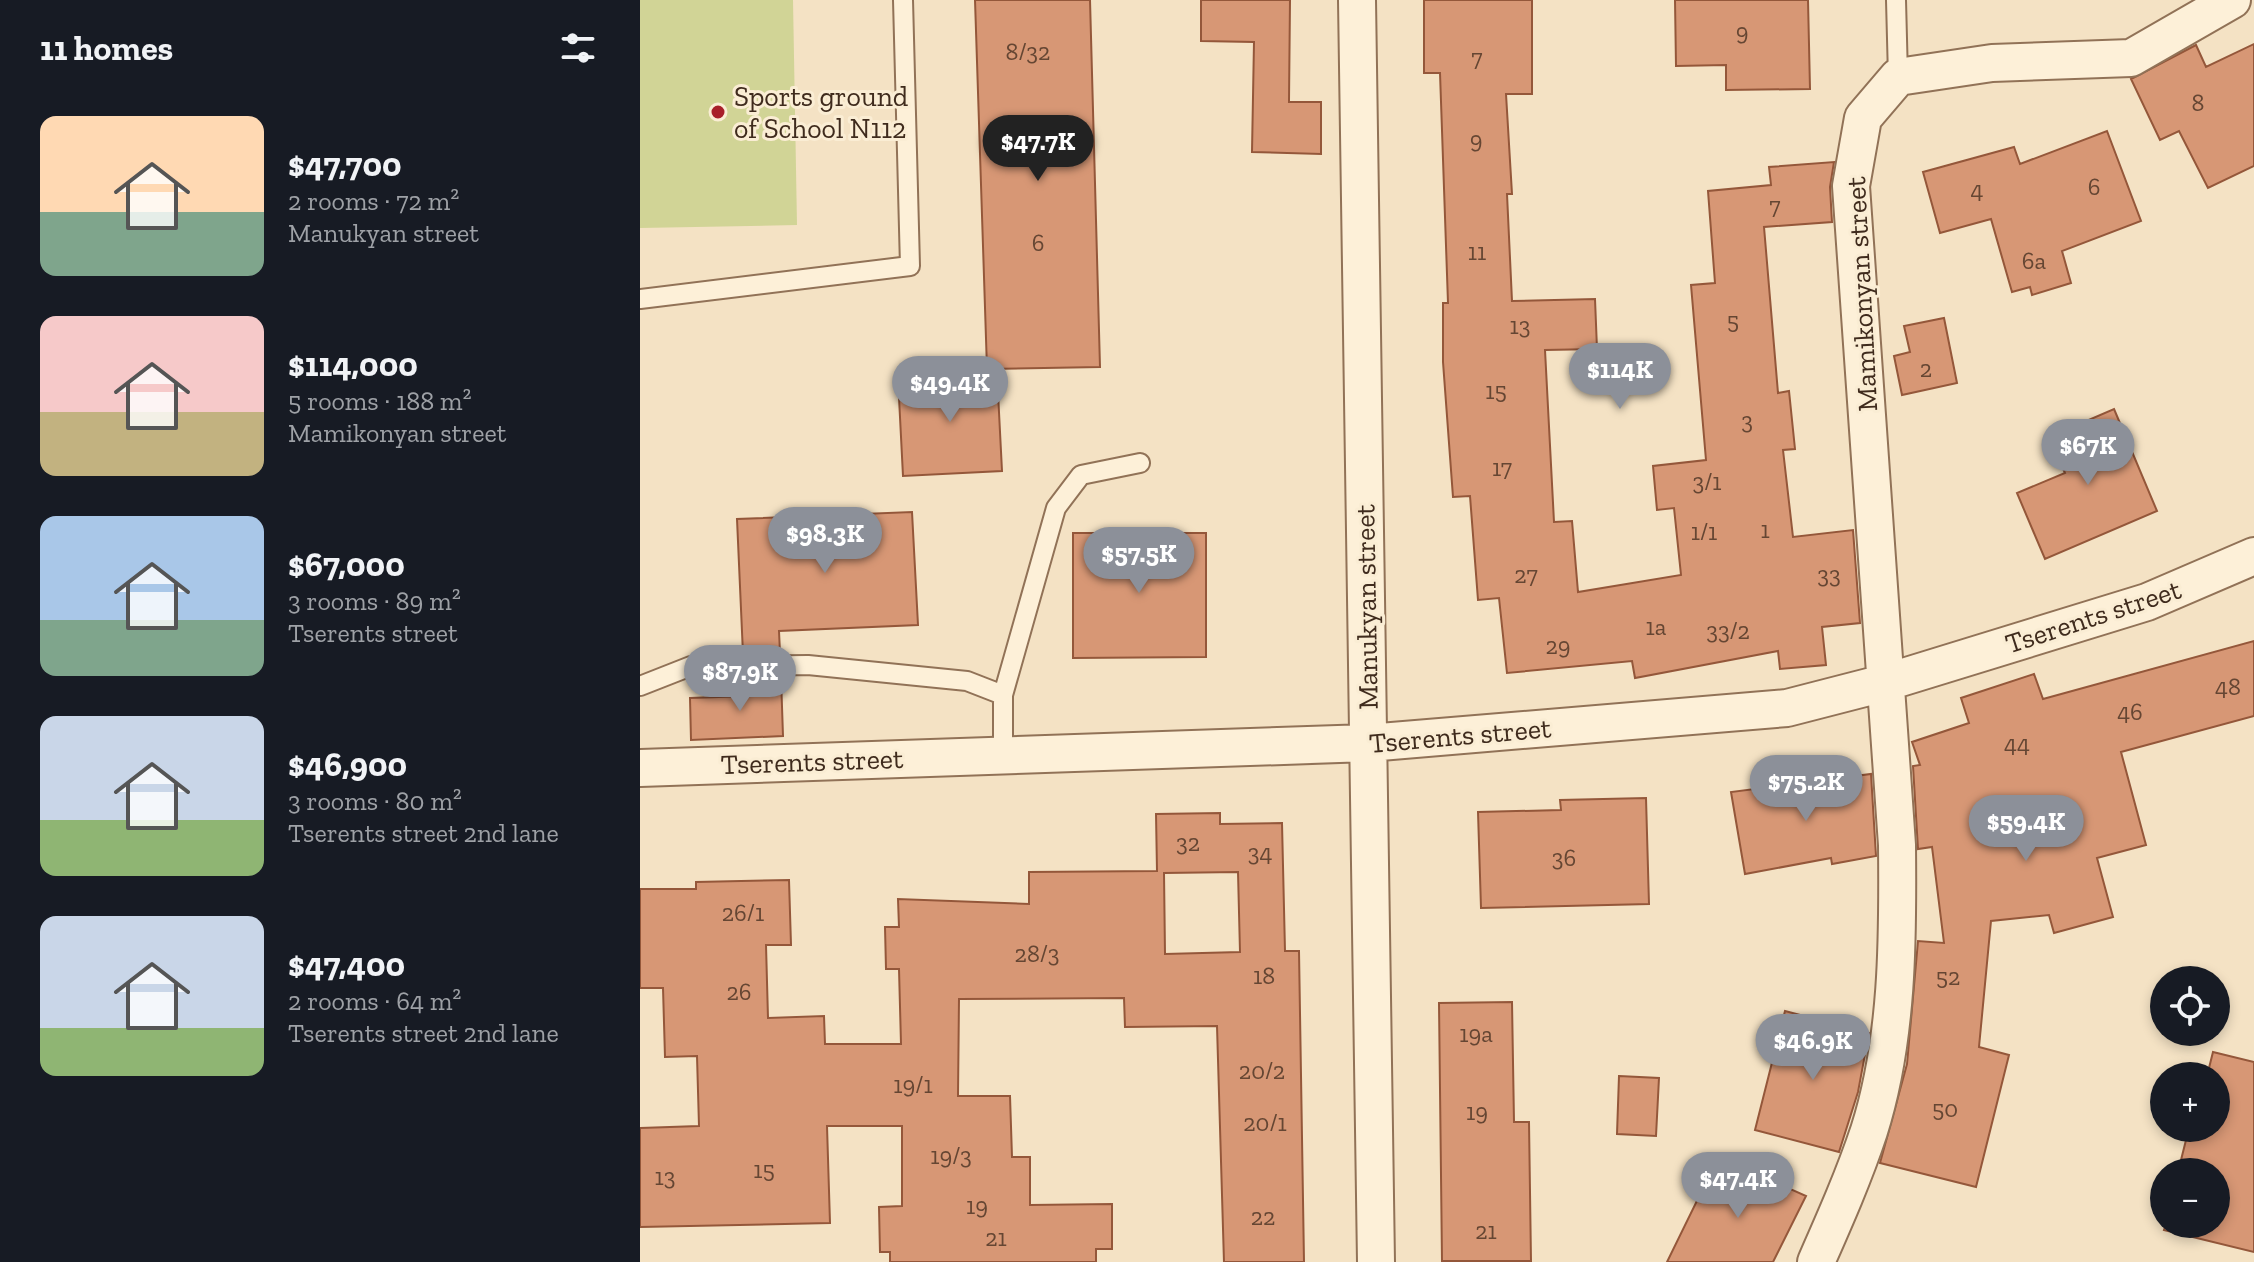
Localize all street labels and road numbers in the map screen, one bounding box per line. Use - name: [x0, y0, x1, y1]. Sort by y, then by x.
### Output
- street label: Mamikonyan street: [1839, 175, 1884, 412]
- street label: Manukyan street: [1348, 503, 1385, 710]
- street label: Tserents street: [2001, 572, 2186, 660]
- street label: Tserents street: [1368, 711, 1553, 760]
- street label: Tserents street: [720, 742, 904, 781]

